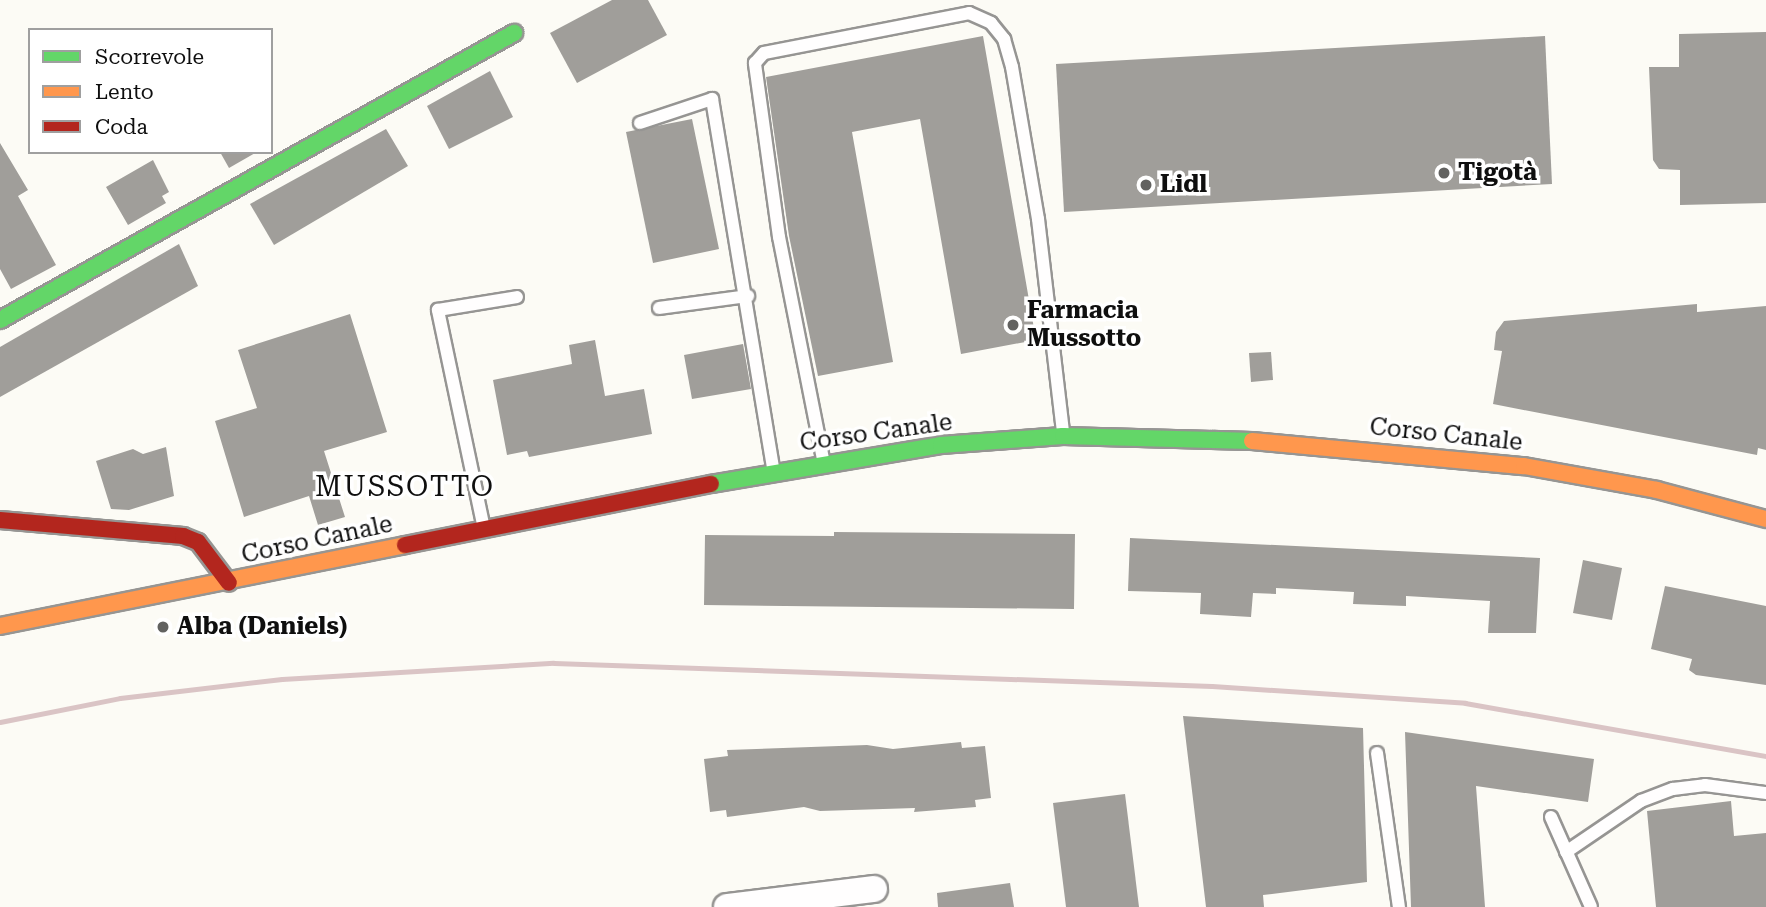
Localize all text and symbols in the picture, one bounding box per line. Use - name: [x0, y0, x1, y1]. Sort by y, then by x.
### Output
- legend: [28, 28, 273, 154]
- text: Scorrevole: [95, 45, 204, 69]
- text: Lento: [95, 80, 154, 104]
- text: Coda: [95, 115, 148, 139]
- place label: Tigotà: [1458, 159, 1537, 187]
- marker: Tigotà: [1436, 165, 1452, 181]
- place label: Lidl: [1160, 171, 1207, 199]
- marker: Lidl: [1138, 177, 1154, 193]
- place label: Farmacia Mussotto: [1027, 297, 1141, 353]
- marker: Farmacia Mussotto: [1005, 317, 1021, 333]
- street label: Corso Canale: [798, 408, 954, 458]
- street label: Corso Canale: [1368, 413, 1524, 457]
- district label: MUSSOTTO: [316, 470, 494, 504]
- street label: Corso Canale: [239, 510, 395, 570]
- place label: Alba (Daniels): [177, 613, 347, 641]
- marker: Alba (Daniels): [155, 619, 171, 635]

